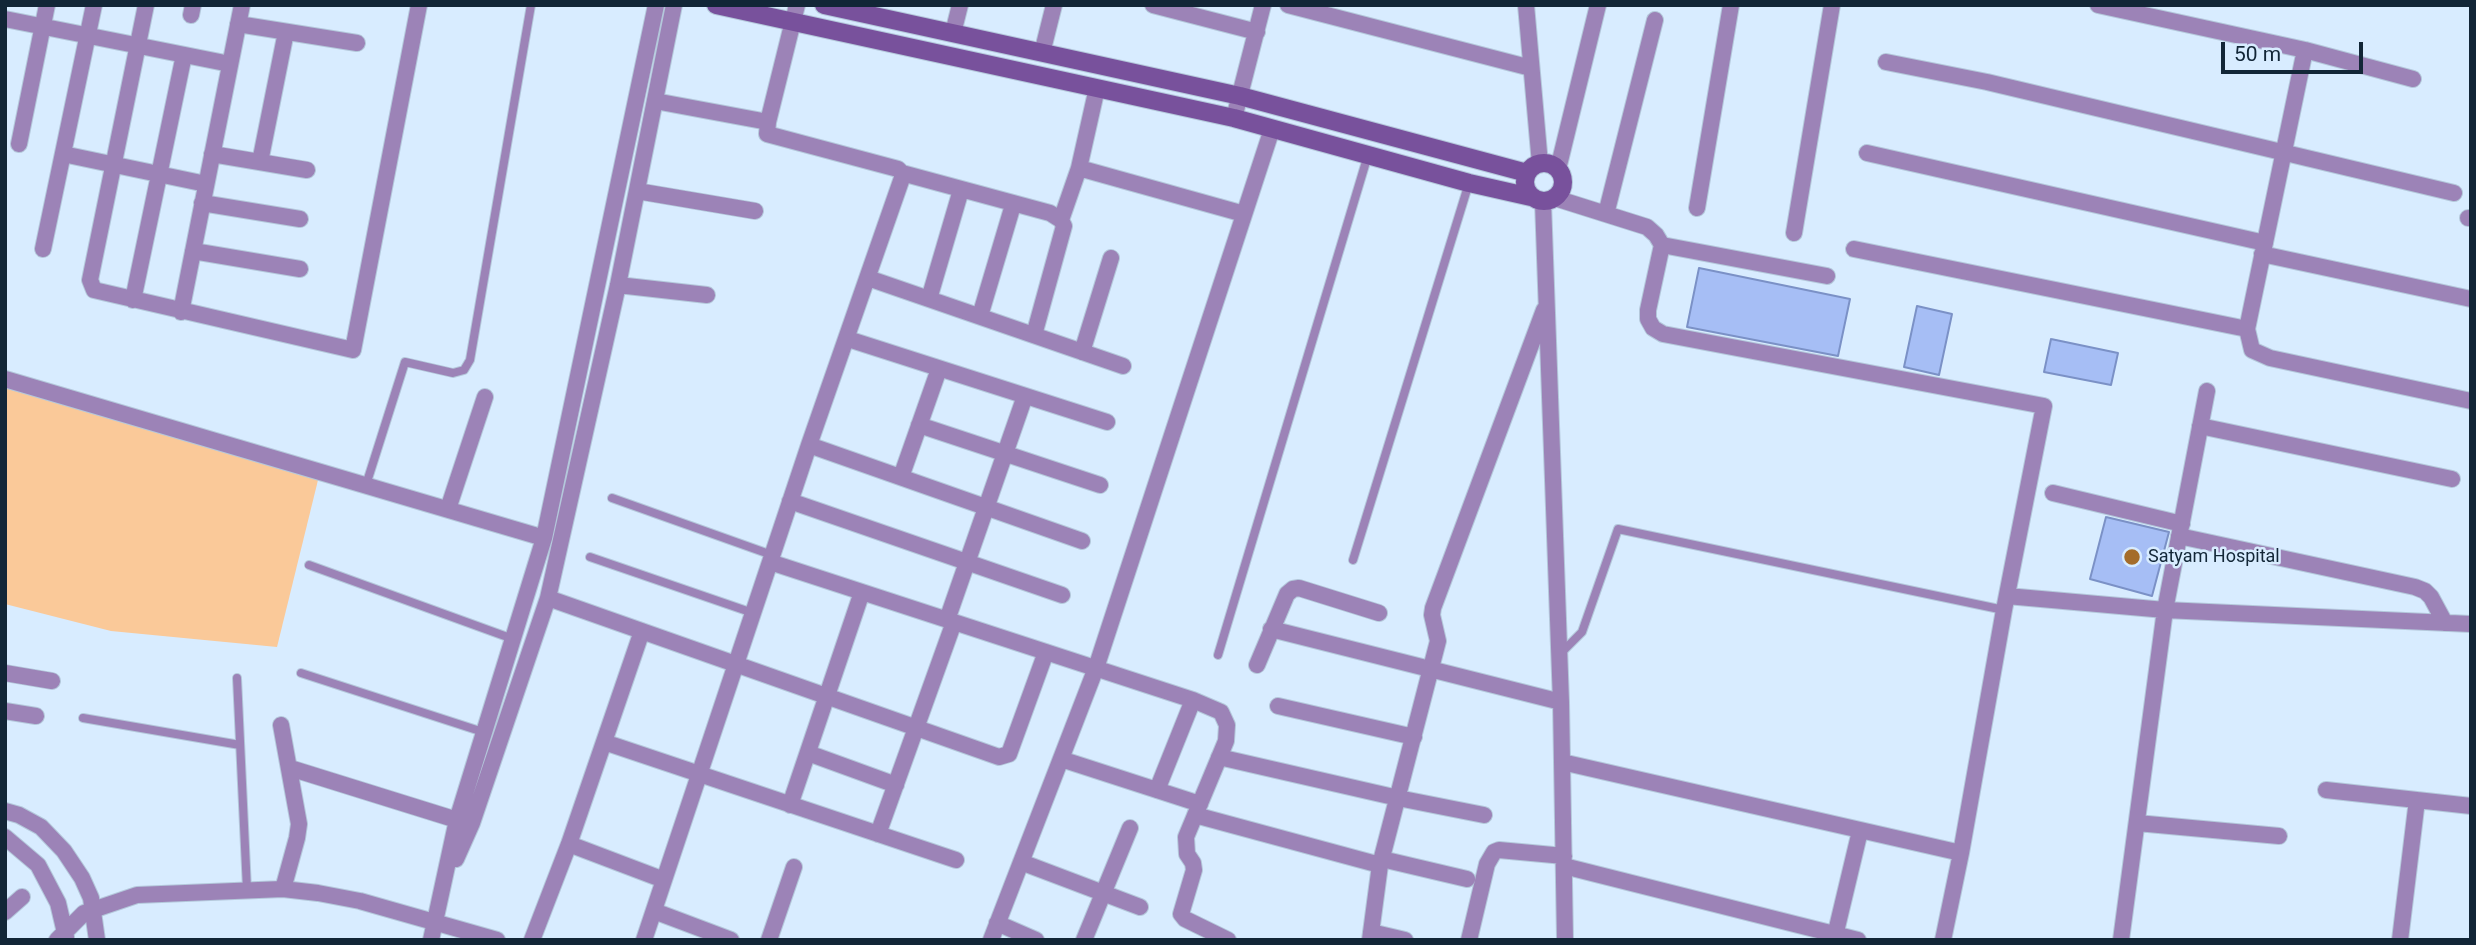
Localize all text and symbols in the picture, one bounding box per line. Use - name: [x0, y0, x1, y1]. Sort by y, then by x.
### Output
- scale bar: [2224, 28, 2366, 72]
- text: 50 m: [2234, 42, 2281, 66]
- place label: Satyam Hospital: [2148, 546, 2280, 568]
- marker: Satyam Hospital: [2122, 547, 2142, 567]

